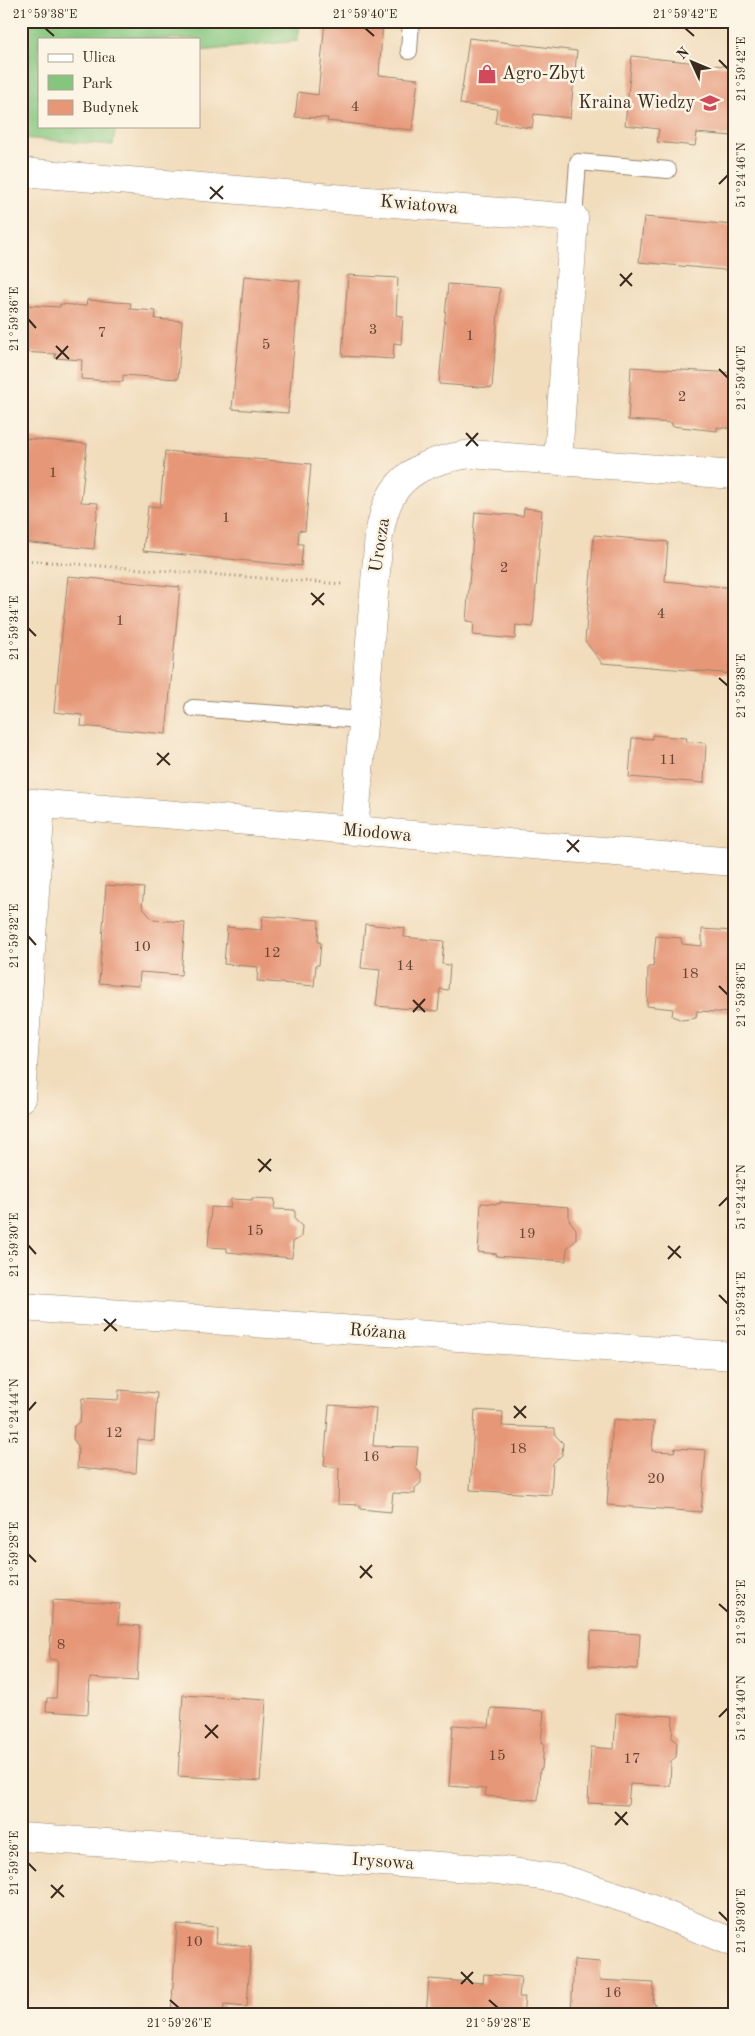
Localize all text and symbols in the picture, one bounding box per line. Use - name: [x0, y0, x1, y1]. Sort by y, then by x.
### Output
- text: 21°59'38"E: [13, 8, 77, 21]
- text: 21°59'40"E: [333, 8, 397, 21]
- text: 21°59'42"E: [653, 8, 717, 21]
- text: 21°59'42"E: [735, 37, 748, 101]
- legend: [38, 38, 200, 128]
- north arrow: [668, 38, 718, 88]
- text: N: [675, 45, 692, 62]
- text: Ulica: [82, 51, 116, 66]
- shop icon: Agro-Zbyt: [476, 63, 498, 85]
- place label: Agro-Zbyt: [502, 65, 585, 83]
- text: Park: [82, 77, 113, 92]
- school or university icon: Kraina Wiedzy: [699, 92, 721, 114]
- place label: Kraina Wiedzy: [578, 94, 695, 112]
- house number: 4: [351, 100, 359, 115]
- text: Budynek: [82, 101, 139, 116]
- text: 51°24'46"N: [735, 142, 748, 208]
- street label: Kwiatowa: [379, 193, 459, 217]
- text: 21°59'36"E: [8, 287, 21, 351]
- house number: 3: [369, 323, 377, 338]
- house number: 7: [98, 326, 106, 341]
- house number: 1: [466, 329, 474, 344]
- house number: 5: [262, 338, 270, 353]
- text: 21°59'40"E: [735, 346, 748, 410]
- house number: 2: [678, 390, 686, 405]
- house number: 1: [49, 466, 57, 481]
- house number: 1: [222, 511, 230, 526]
- street label: Urocza: [367, 516, 393, 574]
- house number: 2: [500, 561, 508, 576]
- text: 21°59'34"E: [8, 596, 21, 660]
- house number: 4: [657, 607, 665, 622]
- house number: 1: [116, 614, 124, 629]
- text: 21°59'38"E: [735, 654, 748, 718]
- house number: 11: [659, 753, 677, 768]
- street label: Miodowa: [342, 821, 412, 845]
- text: 21°59'32"E: [8, 904, 21, 968]
- house number: 10: [133, 940, 151, 955]
- house number: 12: [263, 946, 281, 961]
- house number: 14: [396, 959, 414, 974]
- text: 21°59'36"E: [735, 963, 748, 1027]
- house number: 18: [681, 967, 699, 982]
- text: 51°24'42"N: [735, 1164, 748, 1230]
- text: 21°59'30"E: [8, 1213, 21, 1277]
- house number: 15: [246, 1224, 264, 1239]
- house number: 19: [518, 1227, 536, 1242]
- text: 21°59'34"E: [735, 1272, 748, 1336]
- street label: Różana: [349, 1321, 407, 1343]
- text: 51°24'44"N: [8, 1378, 21, 1444]
- house number: 12: [105, 1426, 123, 1441]
- house number: 18: [509, 1442, 527, 1457]
- house number: 16: [362, 1450, 380, 1465]
- house number: 20: [647, 1472, 665, 1487]
- text: 21°59'28"E: [8, 1522, 21, 1586]
- text: 21°59'32"E: [735, 1580, 748, 1644]
- house number: 8: [57, 1638, 65, 1653]
- text: 51°24'40"N: [735, 1675, 748, 1741]
- house number: 15: [488, 1749, 506, 1764]
- house number: 17: [623, 1752, 641, 1767]
- text: 21°59'26"E: [8, 1831, 21, 1895]
- street label: Irysowa: [351, 1851, 415, 1873]
- text: 21°59'30"E: [735, 1889, 748, 1953]
- house number: 10: [185, 1935, 203, 1950]
- house number: 16: [604, 1986, 622, 2001]
- text: 21°59'26"E: [147, 2017, 211, 2030]
- text: 21°59'28"E: [466, 2017, 530, 2030]

